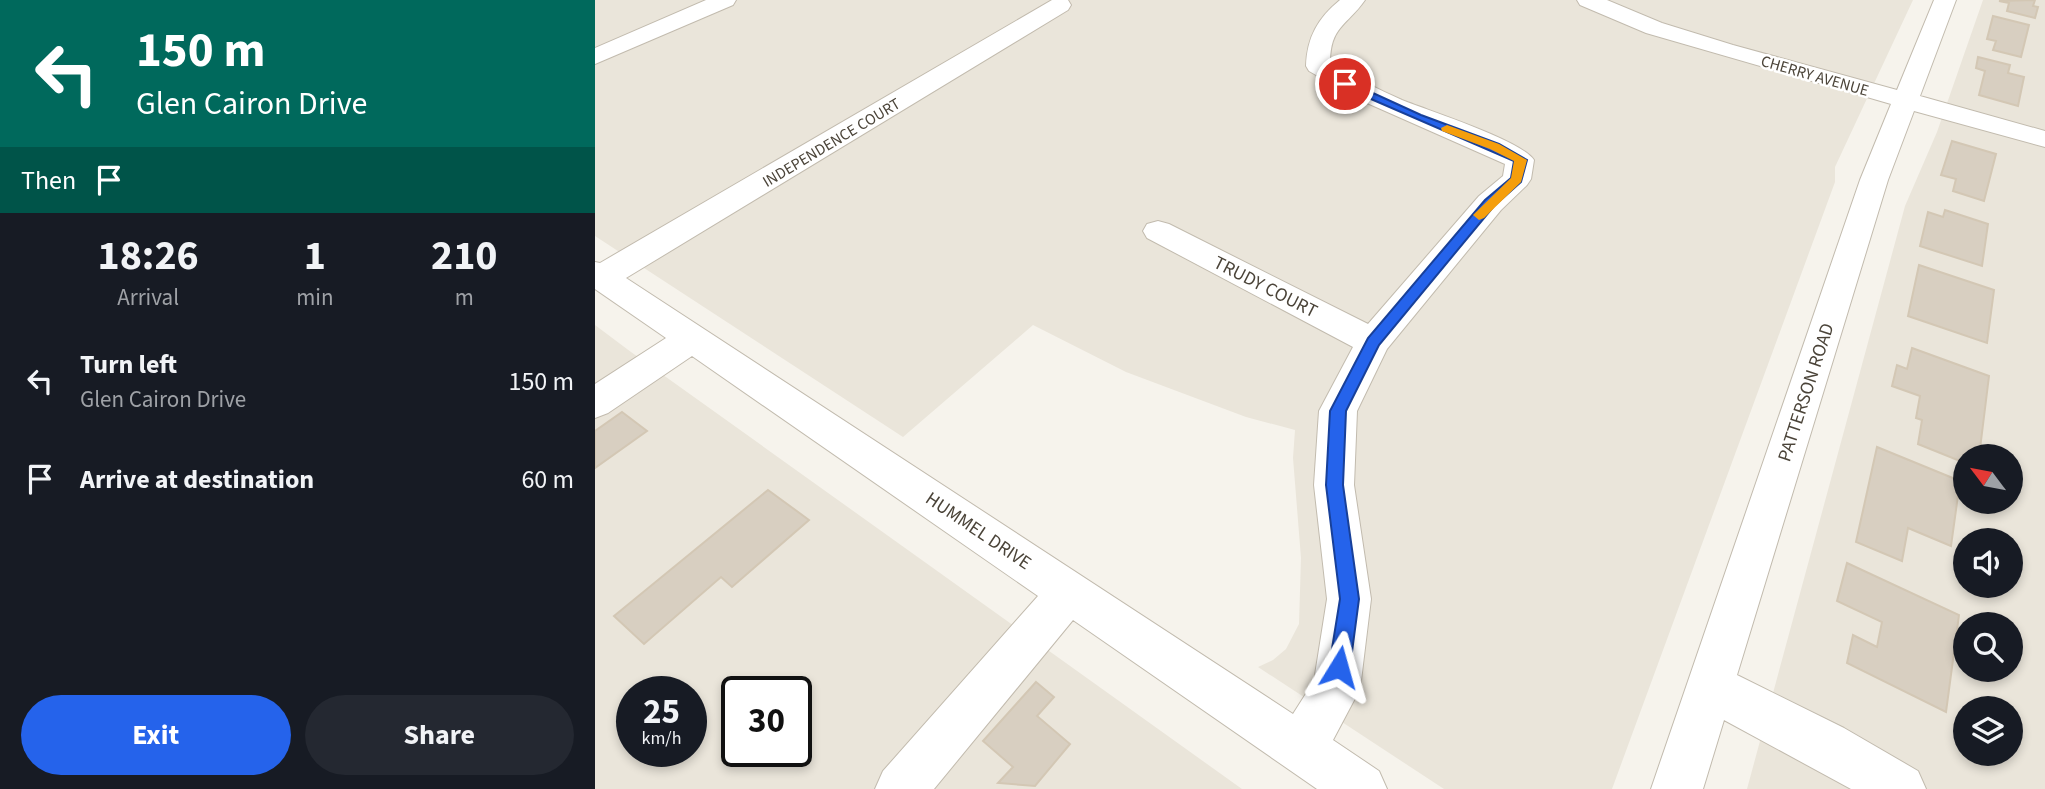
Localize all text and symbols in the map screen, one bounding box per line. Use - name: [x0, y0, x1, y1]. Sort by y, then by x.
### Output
- text: 150 m: [136, 16, 265, 86]
- icon: left: [21, 28, 112, 119]
- street label: CHERRY AVENUE: [1758, 50, 1871, 102]
- pin: [1315, 54, 1375, 114]
- icon: arrive: [1326, 65, 1364, 103]
- text: Glen Cairon Drive: [136, 81, 367, 127]
- street label: INDEPENDENCE COURT: [758, 93, 905, 193]
- icon: arrive: [90, 161, 128, 199]
- text: Then: [21, 162, 76, 199]
- text: 18:26: [97, 226, 199, 286]
- text: 1: [304, 226, 326, 286]
- text: 210: [431, 226, 498, 286]
- street label: TRUDY COURT: [1209, 250, 1322, 325]
- text: Arrival: [117, 281, 179, 314]
- text: min: [296, 281, 334, 314]
- text: m: [455, 281, 474, 314]
- street label: PATTERSON ROAD: [1771, 320, 1842, 465]
- text: Turn left: [80, 346, 177, 383]
- icon: left: [21, 362, 59, 400]
- text: 150 m: [508, 363, 574, 400]
- text: Glen Cairon Drive: [80, 383, 246, 416]
- north arrow: [1953, 444, 2023, 514]
- map controls: [1953, 444, 2023, 766]
- icon: arrive: [21, 460, 59, 498]
- text: Arrive at destination: [80, 461, 314, 498]
- text: 60 m: [521, 461, 574, 498]
- street label: HUMMEL DRIVE: [920, 486, 1037, 577]
- button: sound: [1953, 528, 2023, 598]
- button: search: [1953, 612, 2023, 682]
- position arrow: [1302, 630, 1376, 704]
- speed limit sign: 30: [721, 676, 812, 767]
- text: 25: [643, 687, 680, 737]
- button: Exit: [21, 695, 291, 775]
- button: Share: [305, 695, 574, 775]
- button: layers: [1953, 696, 2023, 766]
- text: km/h: [642, 726, 681, 751]

